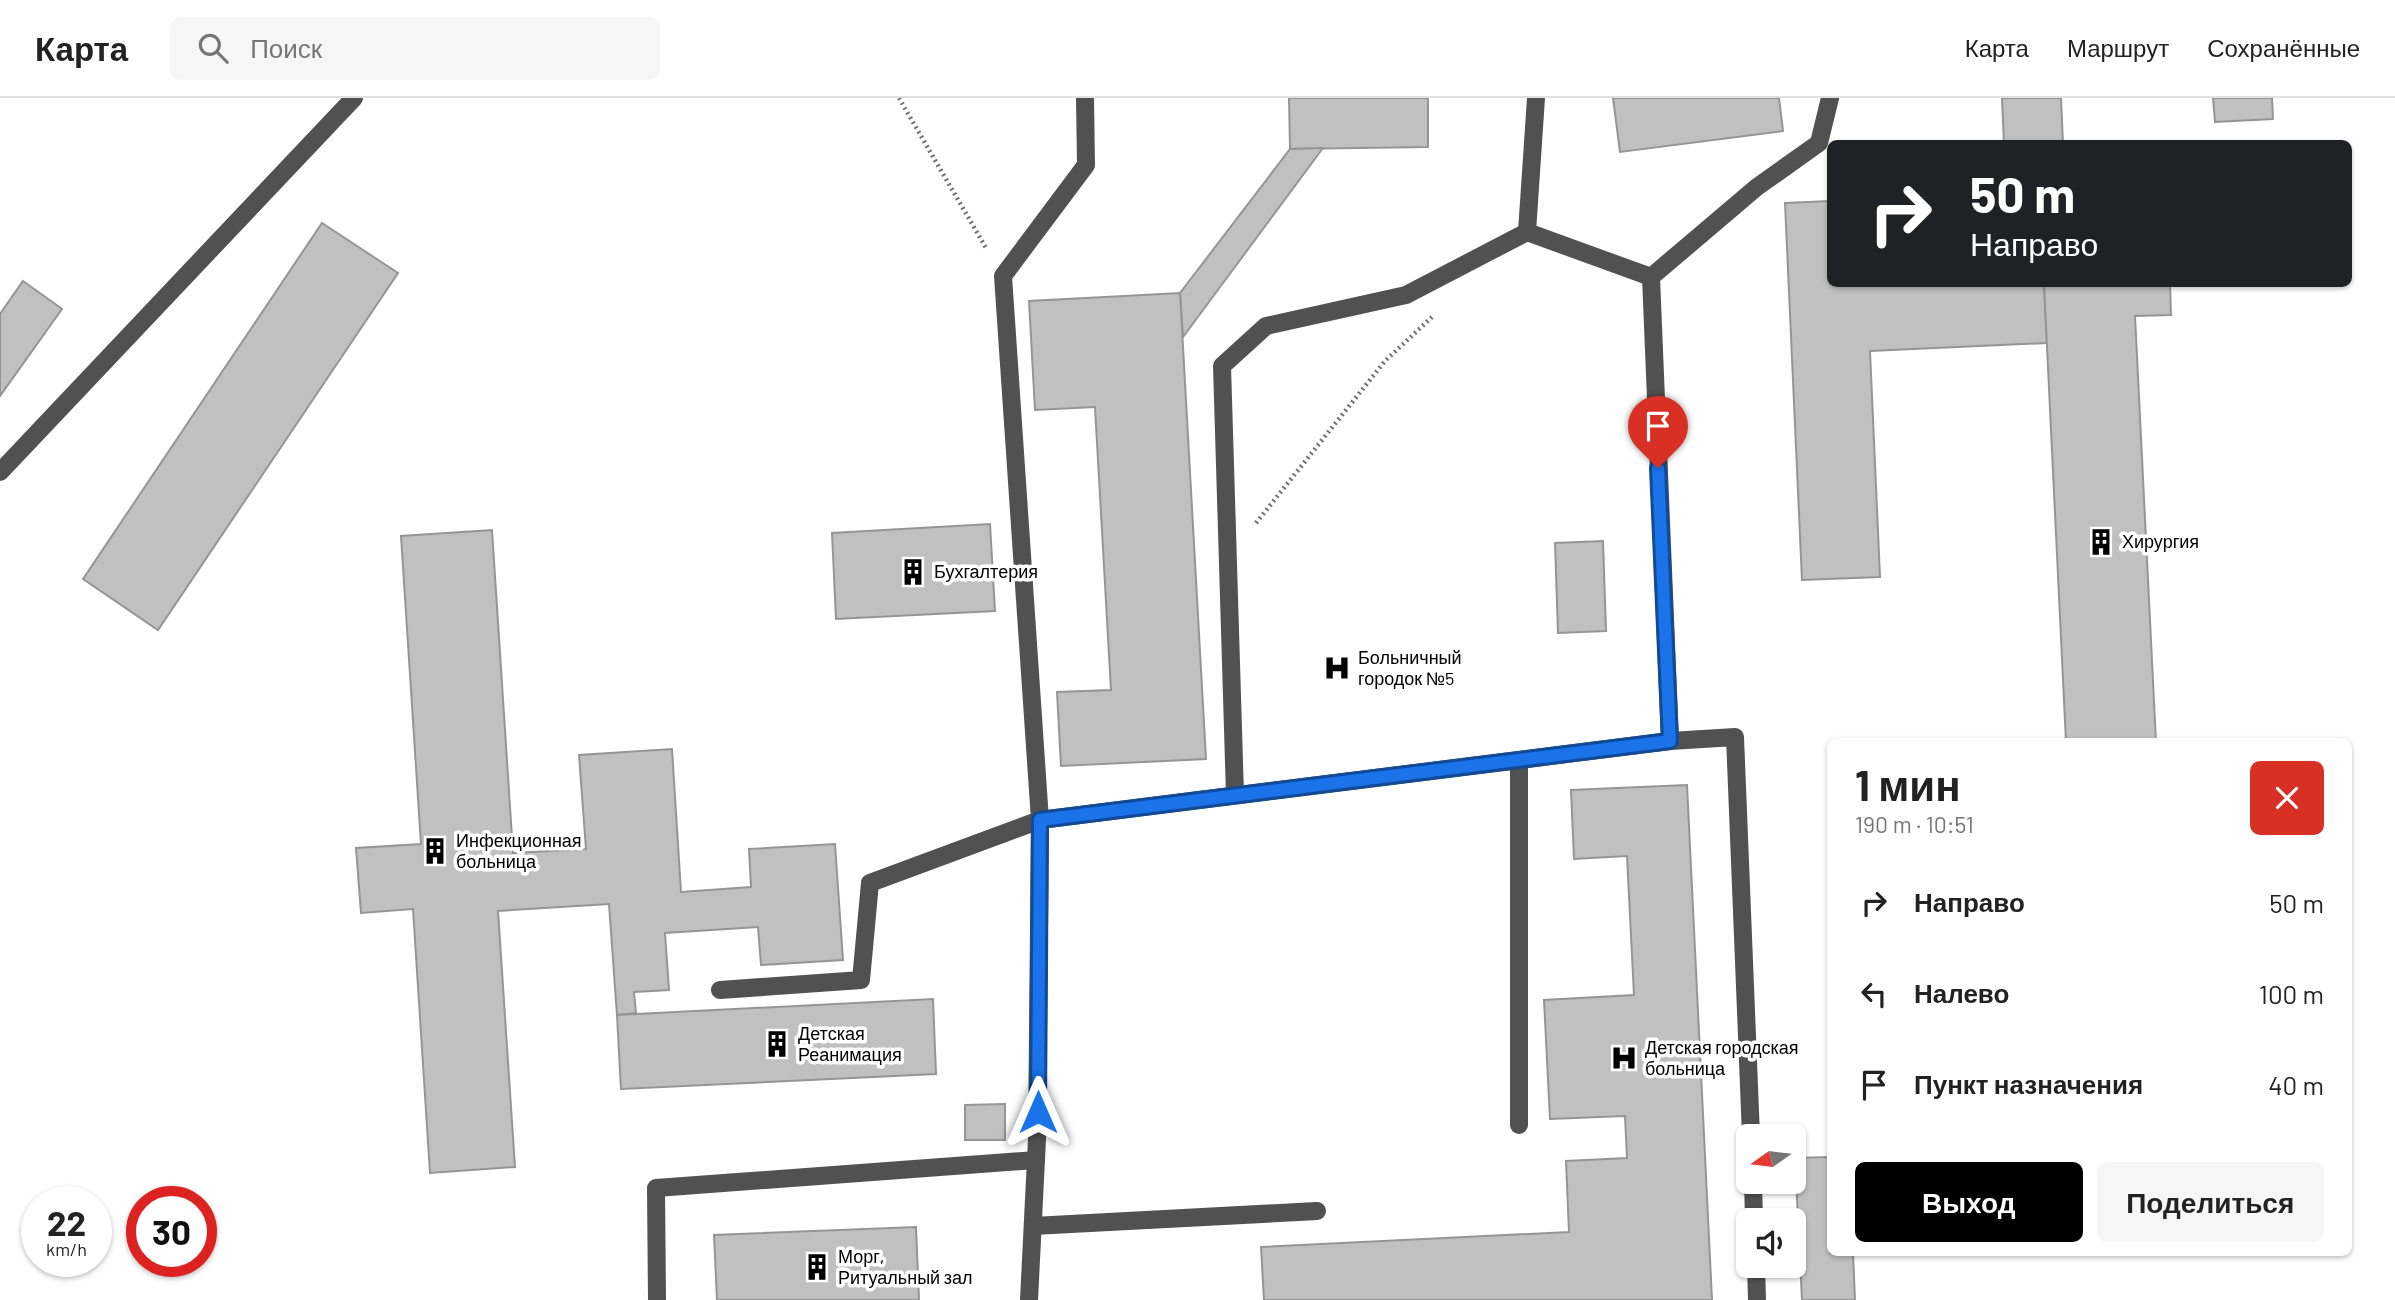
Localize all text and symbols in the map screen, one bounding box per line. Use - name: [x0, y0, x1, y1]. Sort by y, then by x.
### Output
- search box: [170, 17, 660, 80]
- text: Карта: [35, 28, 128, 68]
- icon: search: [194, 29, 232, 67]
- text: Поиск: [250, 32, 322, 63]
- text: Карта: [1965, 33, 2029, 62]
- text: Маршрут: [2067, 33, 2169, 62]
- text: Сохранённые: [2207, 33, 2360, 62]
- text: 50 m: [1970, 164, 2075, 223]
- icon: right: [1855, 168, 1946, 259]
- text: Направо: [1970, 224, 2098, 262]
- pin: [1628, 396, 1688, 468]
- icon: arrive: [1639, 407, 1677, 445]
- building icon: Хирургия: [2086, 527, 2116, 557]
- place label: Хирургия: [2122, 530, 2199, 552]
- building icon: Бухгалтерия: [898, 557, 928, 587]
- place label: Бухгалтерия: [934, 560, 1038, 582]
- place label: Больничный городок №5: [1358, 646, 1462, 689]
- hospital icon: Больничный городок №5: [1322, 653, 1352, 683]
- text: 1 мин: [1855, 759, 1961, 809]
- button: close: [2250, 761, 2324, 835]
- text: 190 m · 10:51: [1855, 810, 1974, 838]
- place label: Инфекционная больница: [456, 829, 582, 872]
- building icon: Инфекционная больница: [420, 836, 450, 866]
- icon: right: [1855, 884, 1893, 922]
- text: Направо: [1914, 886, 2025, 917]
- text: 50 m: [2269, 887, 2324, 918]
- icon: left: [1855, 975, 1893, 1013]
- text: Налево: [1914, 977, 2009, 1008]
- text: 100 m: [2259, 978, 2324, 1009]
- place label: Детская Реанимация: [798, 1022, 902, 1065]
- building icon: Детская Реанимация: [762, 1029, 792, 1059]
- place label: Детская городская больница: [1645, 1036, 1799, 1079]
- hospital icon: Детская городская больница: [1609, 1043, 1639, 1073]
- icon: arrive: [1855, 1066, 1893, 1104]
- text: Пункт назначения: [1914, 1068, 2143, 1099]
- text: 40 m: [2268, 1069, 2324, 1100]
- position arrow: [1001, 1075, 1075, 1149]
- north arrow: [1736, 1124, 1806, 1194]
- map controls: [1736, 1124, 1806, 1278]
- button: Выход: [1855, 1162, 2083, 1242]
- button: Поделиться: [2097, 1162, 2324, 1242]
- speed limit sign: 30: [126, 1186, 217, 1277]
- text: 22: [47, 1201, 86, 1243]
- button: sound: [1736, 1208, 1806, 1278]
- text: km/h: [46, 1238, 87, 1260]
- place label: Морг, Ритуальный зал: [838, 1245, 973, 1288]
- building icon: Морг, Ритуальный зал: [802, 1252, 832, 1282]

